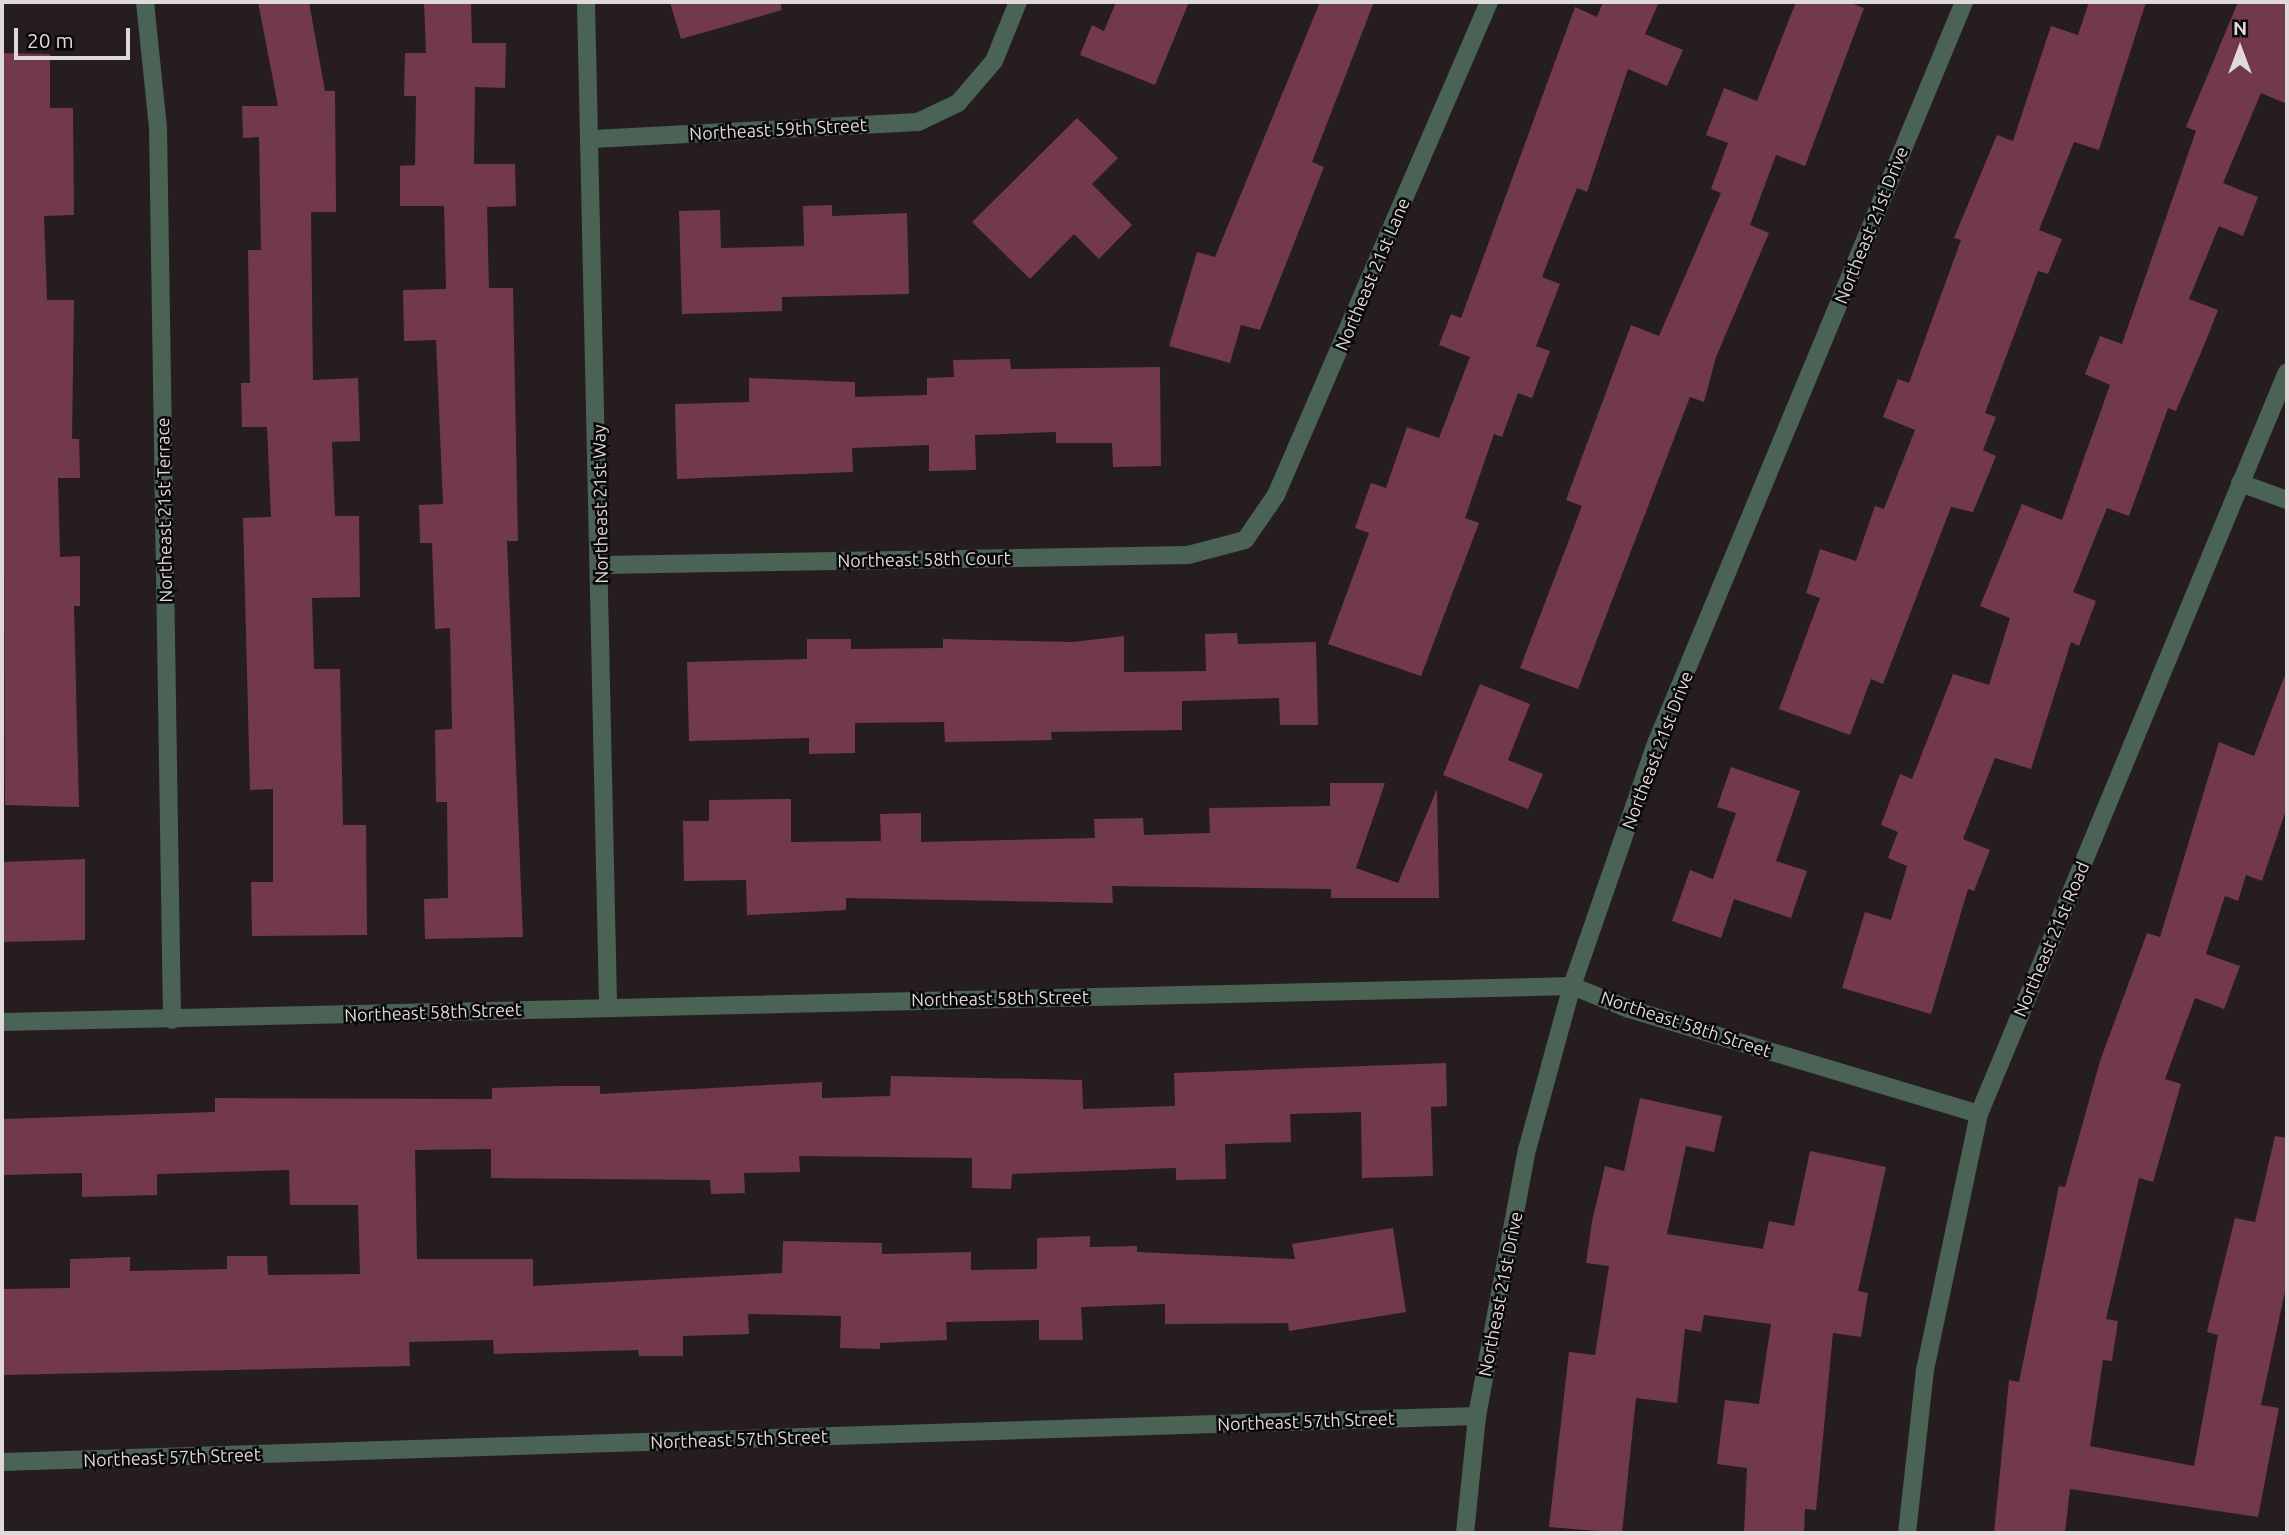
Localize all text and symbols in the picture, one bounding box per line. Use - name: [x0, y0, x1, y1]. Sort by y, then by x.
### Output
- scale bar: [18, 14, 133, 58]
- north arrow: [2205, 14, 2275, 84]
- text: N: [2233, 17, 2247, 39]
- text: 20 m: [27, 28, 74, 52]
- street label: Northeast 59th Street: [689, 114, 867, 144]
- street label: Northeast 21st Drive: [1830, 143, 1912, 307]
- street label: Northeast 21st Lane: [1330, 194, 1414, 354]
- street label: Northeast 21st Terrace: [152, 417, 176, 603]
- street label: Northeast 21st Way: [588, 424, 612, 584]
- street label: Northeast 58th Court: [837, 547, 1011, 571]
- street label: Northeast 21st Drive: [1617, 668, 1697, 832]
- street label: Northeast 21st Road: [2009, 858, 2093, 1020]
- street label: Northeast 58th Street: [911, 986, 1089, 1010]
- street label: Northeast 58th Street: [1598, 986, 1774, 1062]
- street label: Northeast 58th Street: [344, 998, 522, 1026]
- street label: Northeast 21st Drive: [1473, 1210, 1527, 1378]
- street label: Northeast 57th Street: [1217, 1407, 1395, 1435]
- street label: Northeast 57th Street: [650, 1425, 828, 1453]
- street label: Northeast 57th Street: [83, 1443, 261, 1471]

